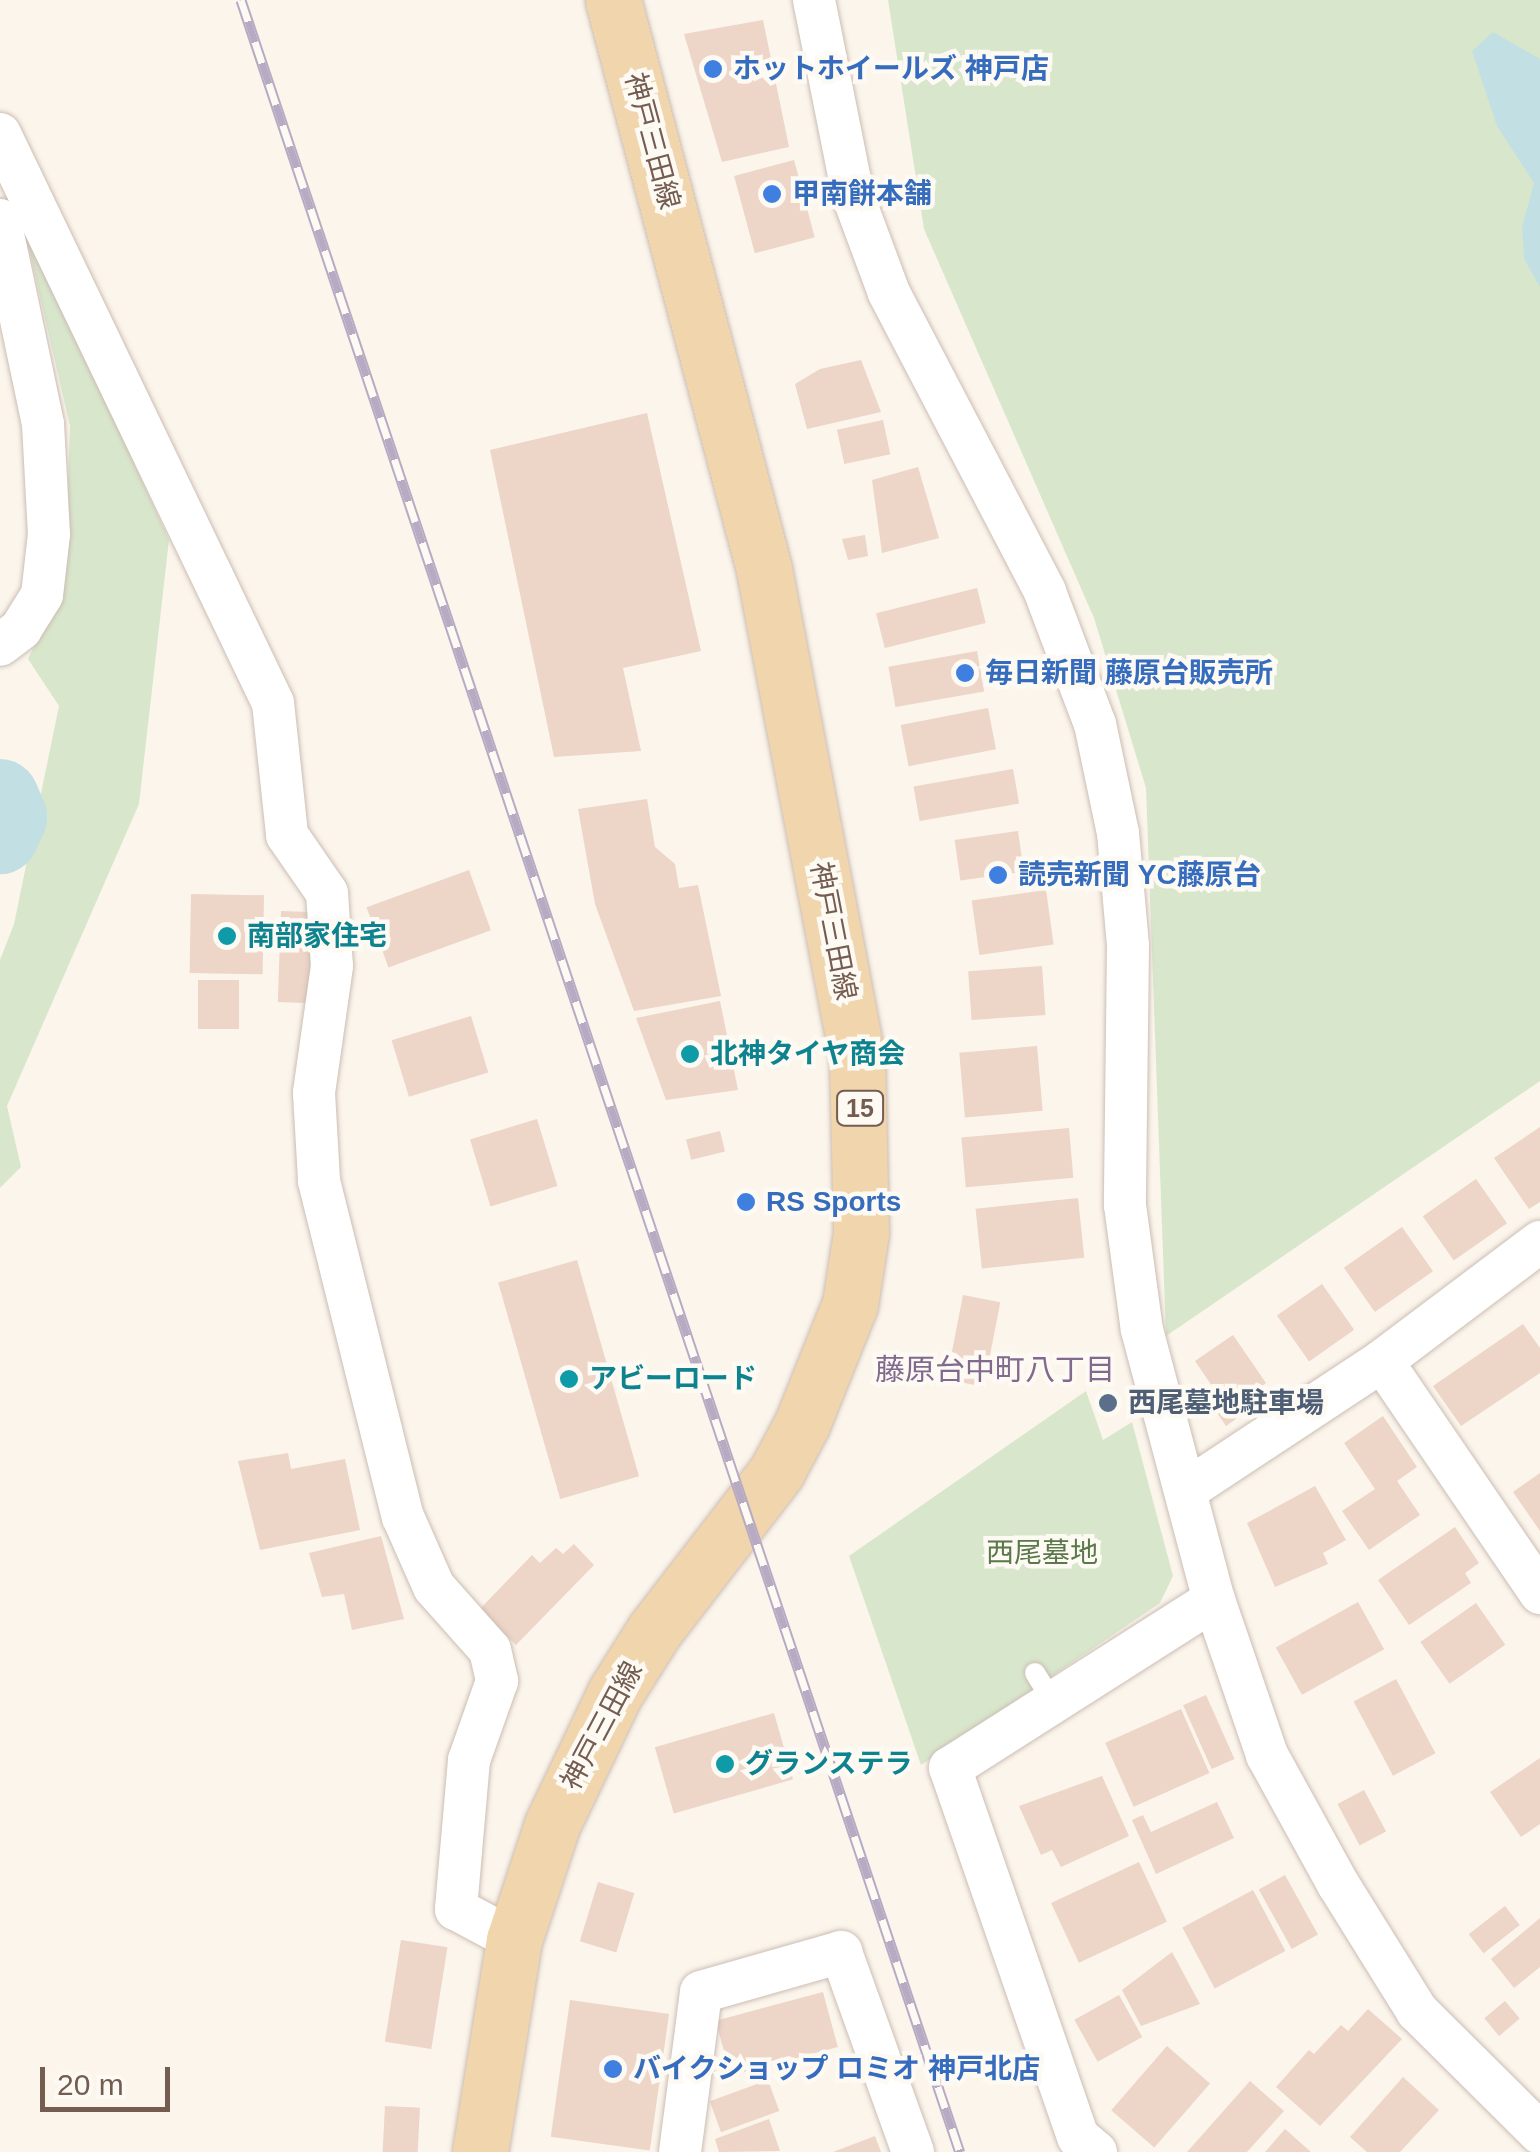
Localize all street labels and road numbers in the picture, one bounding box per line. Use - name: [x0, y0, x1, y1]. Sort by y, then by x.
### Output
- street label: 神戸三田線: [618, 69, 686, 213]
- street label: 神戸三田線: [803, 859, 863, 1003]
- road number: 15: [835, 1088, 885, 1128]
- street label: 神戸三田線: [554, 1656, 650, 1796]

